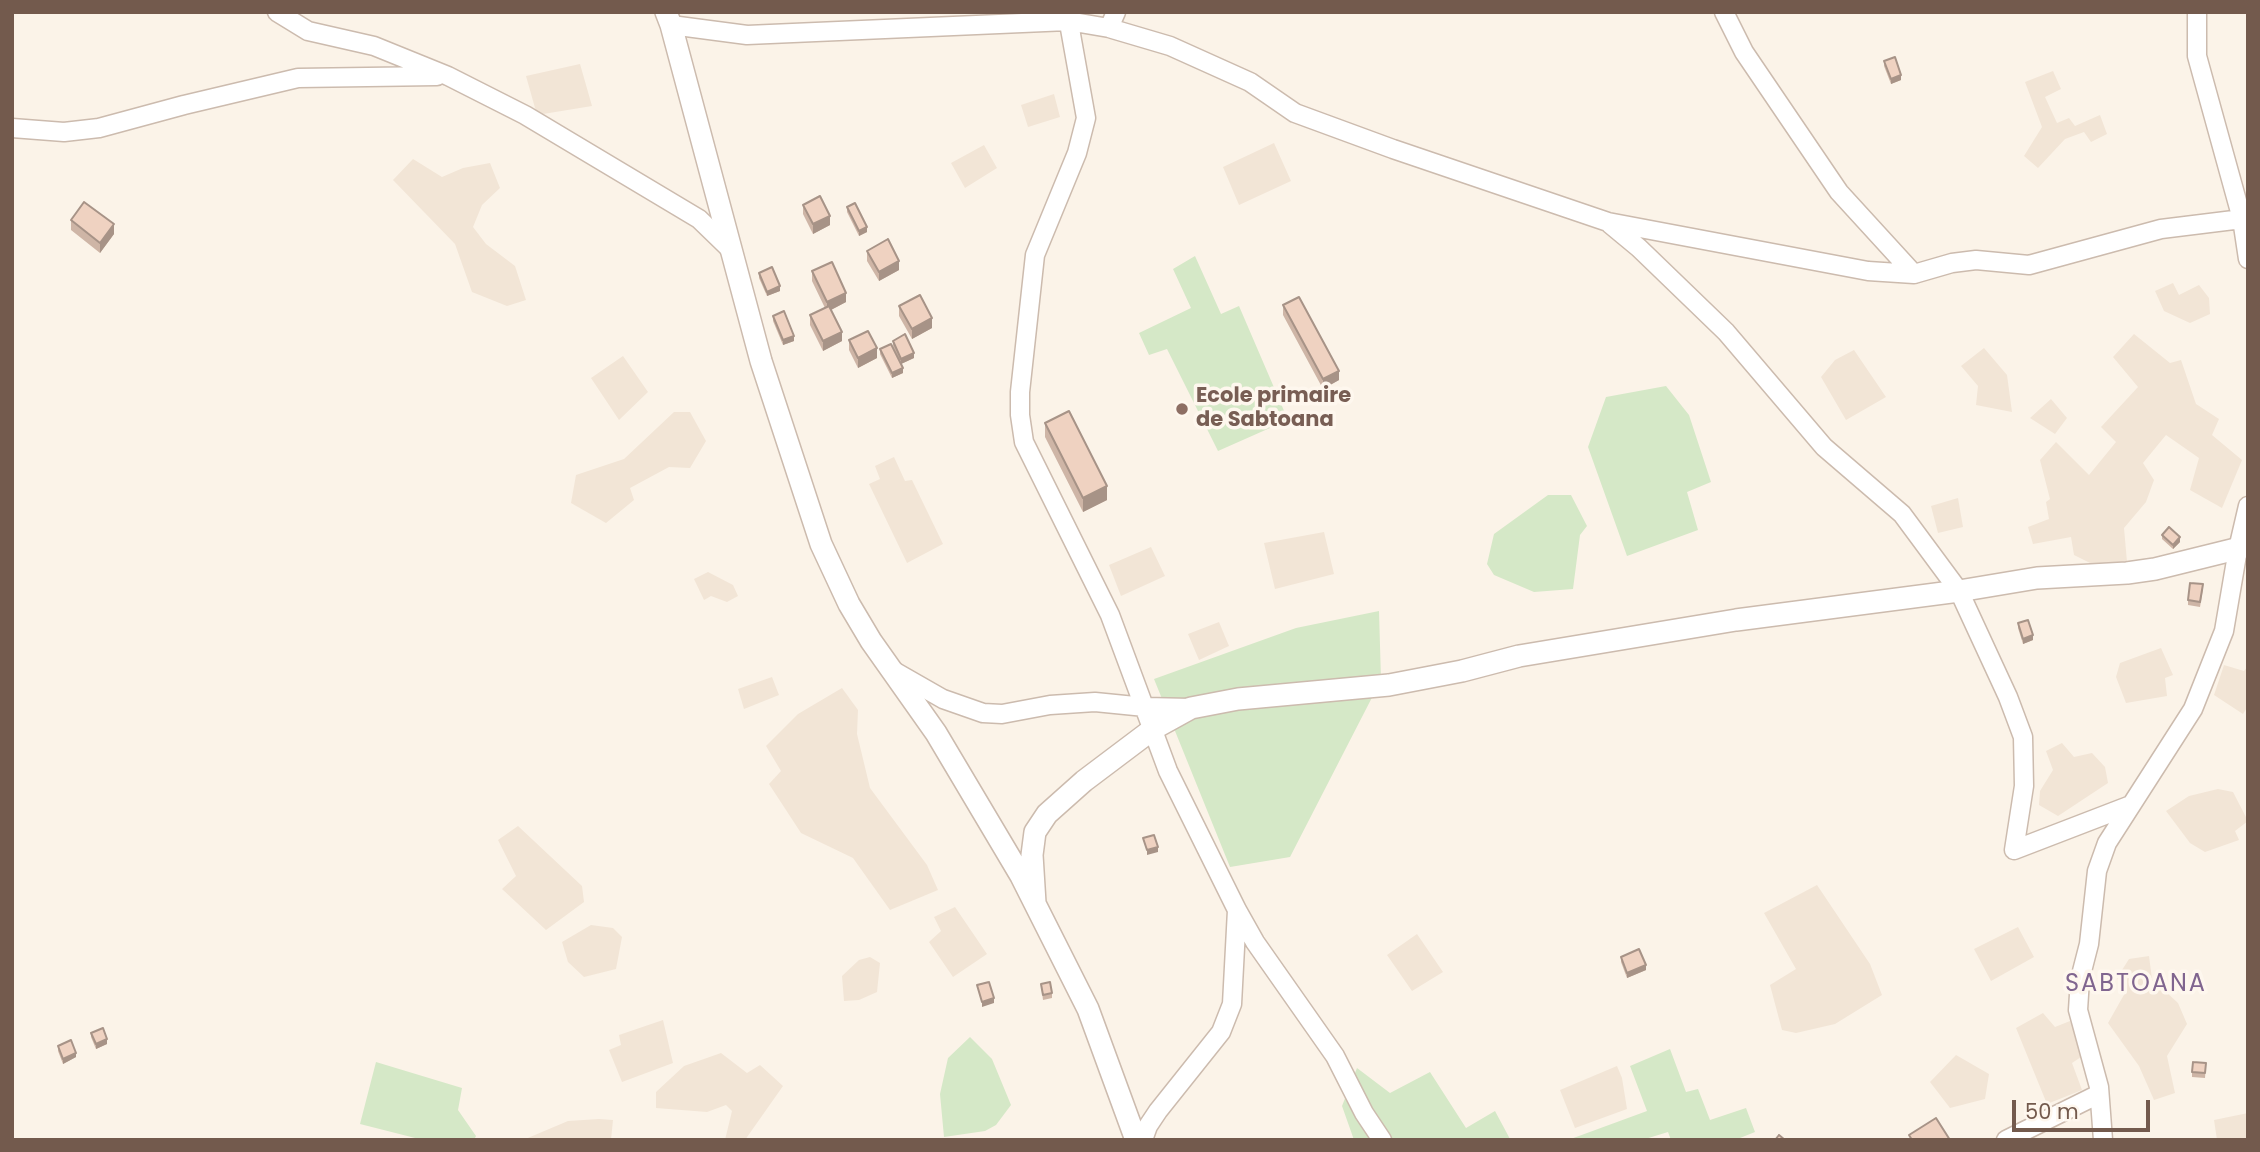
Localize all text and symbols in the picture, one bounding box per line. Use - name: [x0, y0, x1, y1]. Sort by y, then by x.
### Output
- place label: Ecole primaire de Sabtoana: [1196, 384, 1351, 434]
- marker: Ecole primaire de Sabtoana: [1174, 401, 1190, 417]
- district label: SABTOANA: [2066, 971, 2206, 999]
- scale bar: [2015, 1086, 2153, 1130]
- text: 50 m: [2025, 1097, 2079, 1126]

